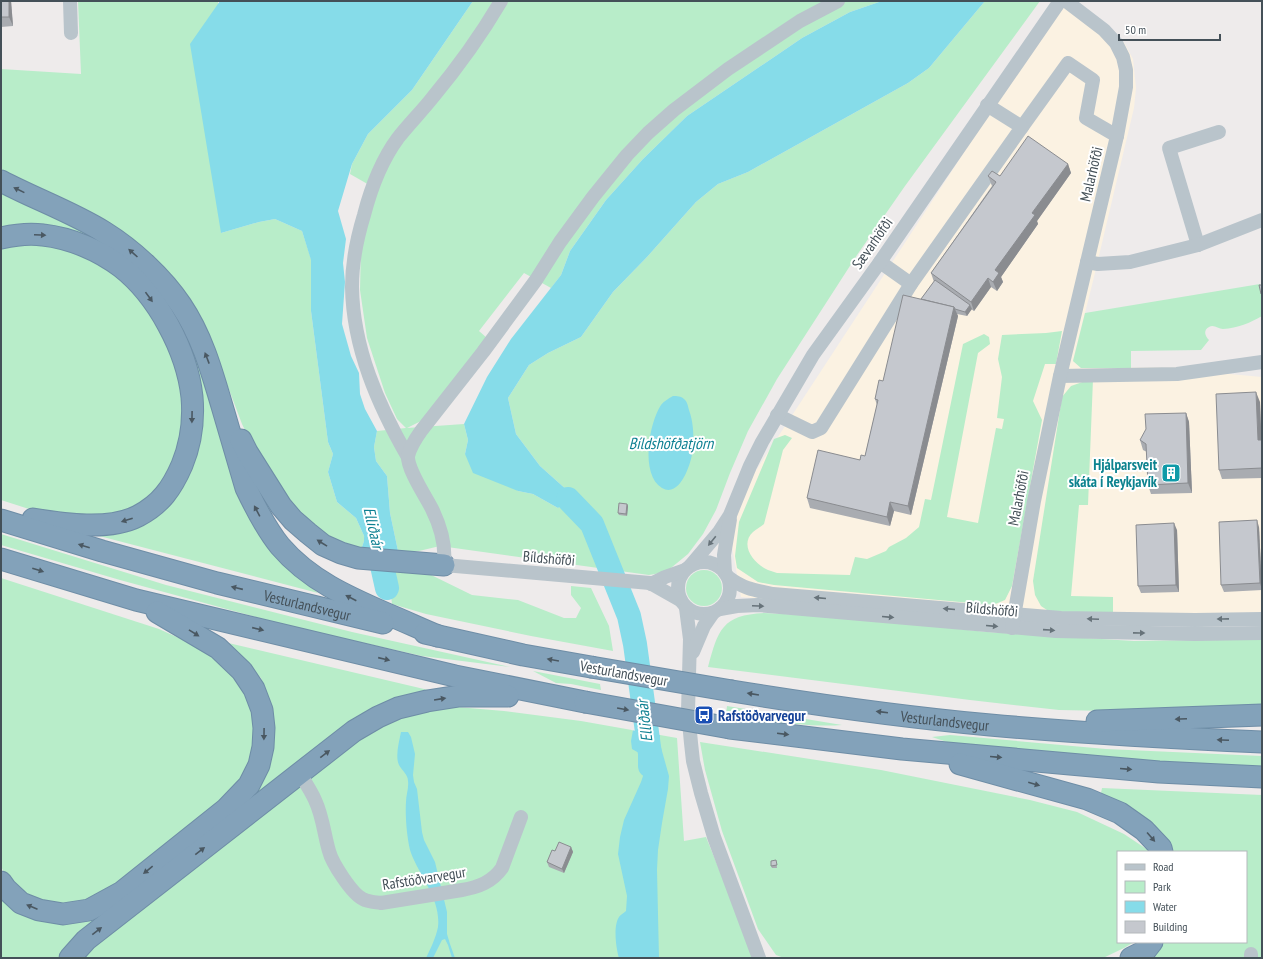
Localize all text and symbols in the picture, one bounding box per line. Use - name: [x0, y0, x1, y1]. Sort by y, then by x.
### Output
- scale bar: [1119, 16, 1220, 42]
- text: 50 m: [1125, 22, 1146, 37]
- street label: Malarhöfði: [1075, 145, 1107, 203]
- one-way arrow: [14, 187, 25, 193]
- street label: Sævarhöfði: [847, 214, 897, 272]
- one-way arrow: [34, 232, 46, 239]
- one-way arrow: [128, 249, 137, 258]
- one-way arrow: [145, 292, 153, 302]
- one-way arrow: [203, 351, 209, 363]
- one-way arrow: [189, 411, 195, 424]
- water label: Bíldshöfðatjörn: [629, 433, 714, 453]
- place label: Hjálparsveit skáta í Reykjavík: [1069, 455, 1158, 491]
- building icon: Hjálparsveit skáta í Reykjavík: [1160, 462, 1182, 484]
- street label: Malarhöfði: [1003, 469, 1033, 527]
- water label: Elliðaár: [360, 505, 389, 553]
- one-way arrow: [254, 506, 261, 517]
- one-way arrow: [121, 517, 133, 523]
- one-way arrow: [707, 536, 716, 547]
- one-way arrow: [317, 540, 328, 547]
- one-way arrow: [78, 543, 90, 549]
- street label: Bíldshöfði: [522, 546, 576, 570]
- one-way arrow: [33, 567, 45, 573]
- one-way arrow: [230, 585, 242, 591]
- street label: Vesturlandsvegur: [261, 585, 354, 625]
- one-way arrow: [814, 594, 826, 601]
- one-way arrow: [345, 595, 357, 601]
- street label: Bíldshöfði: [965, 597, 1019, 621]
- one-way arrow: [752, 602, 764, 609]
- one-way arrow: [943, 605, 955, 612]
- one-way arrow: [882, 613, 894, 620]
- one-way arrow: [1086, 616, 1099, 622]
- one-way arrow: [1217, 616, 1229, 623]
- one-way arrow: [986, 622, 998, 629]
- one-way arrow: [252, 626, 264, 632]
- one-way arrow: [1043, 627, 1055, 634]
- one-way arrow: [189, 629, 199, 637]
- one-way arrow: [1133, 630, 1146, 636]
- one-way arrow: [378, 656, 390, 662]
- street label: Vesturlandsvegur: [578, 656, 670, 690]
- one-way arrow: [546, 657, 559, 663]
- one-way arrow: [747, 691, 759, 697]
- one-way arrow: [434, 696, 446, 702]
- water label: Elliðaár: [631, 696, 656, 743]
- bus stop icon: Rafstöðvarvegur: [693, 704, 715, 726]
- one-way arrow: [617, 706, 630, 712]
- place label: Rafstöðvarvegur: [718, 706, 806, 725]
- street label: Vesturlandsvegur: [899, 706, 991, 734]
- one-way arrow: [876, 709, 888, 716]
- one-way arrow: [1175, 715, 1187, 722]
- one-way arrow: [260, 728, 267, 740]
- one-way arrow: [777, 731, 789, 737]
- one-way arrow: [1217, 737, 1229, 744]
- one-way arrow: [319, 750, 330, 758]
- one-way arrow: [990, 754, 1003, 761]
- one-way arrow: [1120, 766, 1132, 772]
- one-way arrow: [1029, 781, 1041, 787]
- one-way arrow: [1146, 832, 1155, 842]
- one-way arrow: [194, 846, 205, 855]
- legend: [1117, 851, 1247, 943]
- text: Road: [1153, 859, 1173, 874]
- street label: Rafstöðvarvegur: [381, 862, 468, 894]
- one-way arrow: [142, 866, 153, 875]
- text: Park: [1153, 879, 1171, 894]
- text: Water: [1153, 899, 1178, 914]
- one-way arrow: [26, 904, 37, 910]
- text: Building: [1153, 919, 1188, 934]
- one-way arrow: [92, 926, 103, 935]

